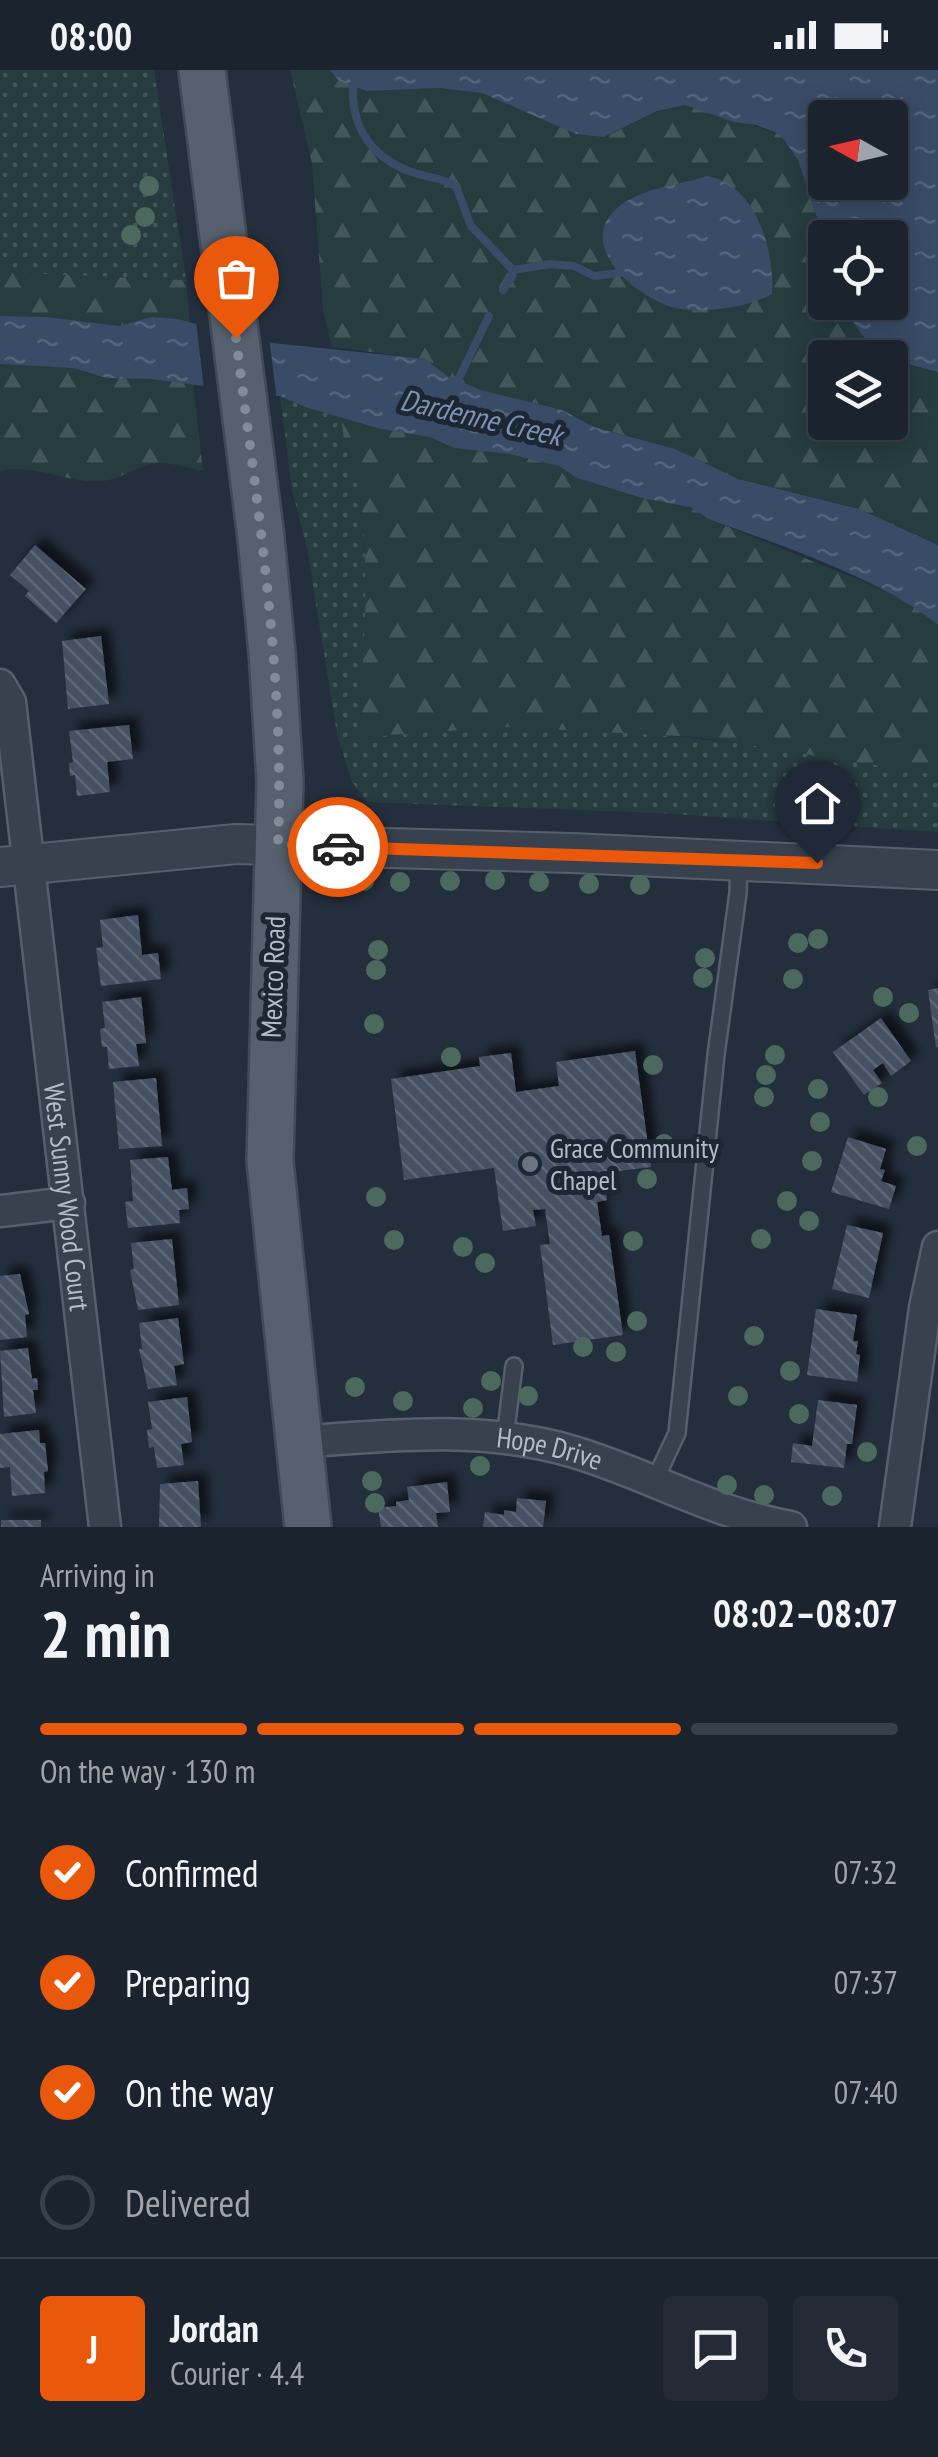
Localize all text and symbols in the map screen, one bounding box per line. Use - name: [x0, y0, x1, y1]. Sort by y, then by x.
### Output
- text: 08:00: [50, 11, 132, 60]
- north arrow: [808, 100, 908, 200]
- map controls: [808, 100, 908, 440]
- button: locate: [808, 220, 908, 320]
- pin: [194, 236, 279, 339]
- icon: bag: [209, 251, 264, 306]
- button: layers: [808, 340, 908, 440]
- water label: Dardenne Creek: [397, 379, 569, 455]
- pin: [775, 761, 860, 864]
- icon: home: [790, 776, 845, 831]
- courier: [288, 797, 388, 897]
- icon: car: [311, 820, 366, 875]
- street label: Mexico Road: [252, 915, 293, 1038]
- street label: West Sunny Wood Court: [36, 1081, 99, 1313]
- place label: Grace Community Chapel: [550, 1129, 719, 1198]
- marker: Grace Community Chapel: [519, 1153, 541, 1175]
- street label: Hope Drive: [495, 1418, 608, 1478]
- text: Arriving in: [40, 1554, 155, 1596]
- text: 08:02–08:07: [713, 1588, 898, 1637]
- text: 2 min: [40, 1591, 171, 1675]
- text: On the way · 130 m: [40, 1750, 255, 1792]
- icon: check: [40, 1845, 95, 1900]
- text: Confirmed: [125, 1848, 258, 1897]
- text: 07:32: [834, 1851, 898, 1893]
- icon: check: [40, 1955, 95, 2010]
- text: Preparing: [125, 1958, 251, 2007]
- text: 07:37: [834, 1961, 898, 2003]
- icon: check: [40, 2065, 95, 2120]
- text: On the way: [125, 2068, 273, 2117]
- text: 07:40: [834, 2071, 898, 2113]
- text: Delivered: [125, 2178, 251, 2227]
- button: chat: [663, 2296, 768, 2401]
- button: phone: [793, 2296, 898, 2401]
- text: Jordan: [170, 2303, 259, 2352]
- text: J: [87, 2324, 98, 2373]
- text: Courier · 4.4: [170, 2352, 304, 2394]

